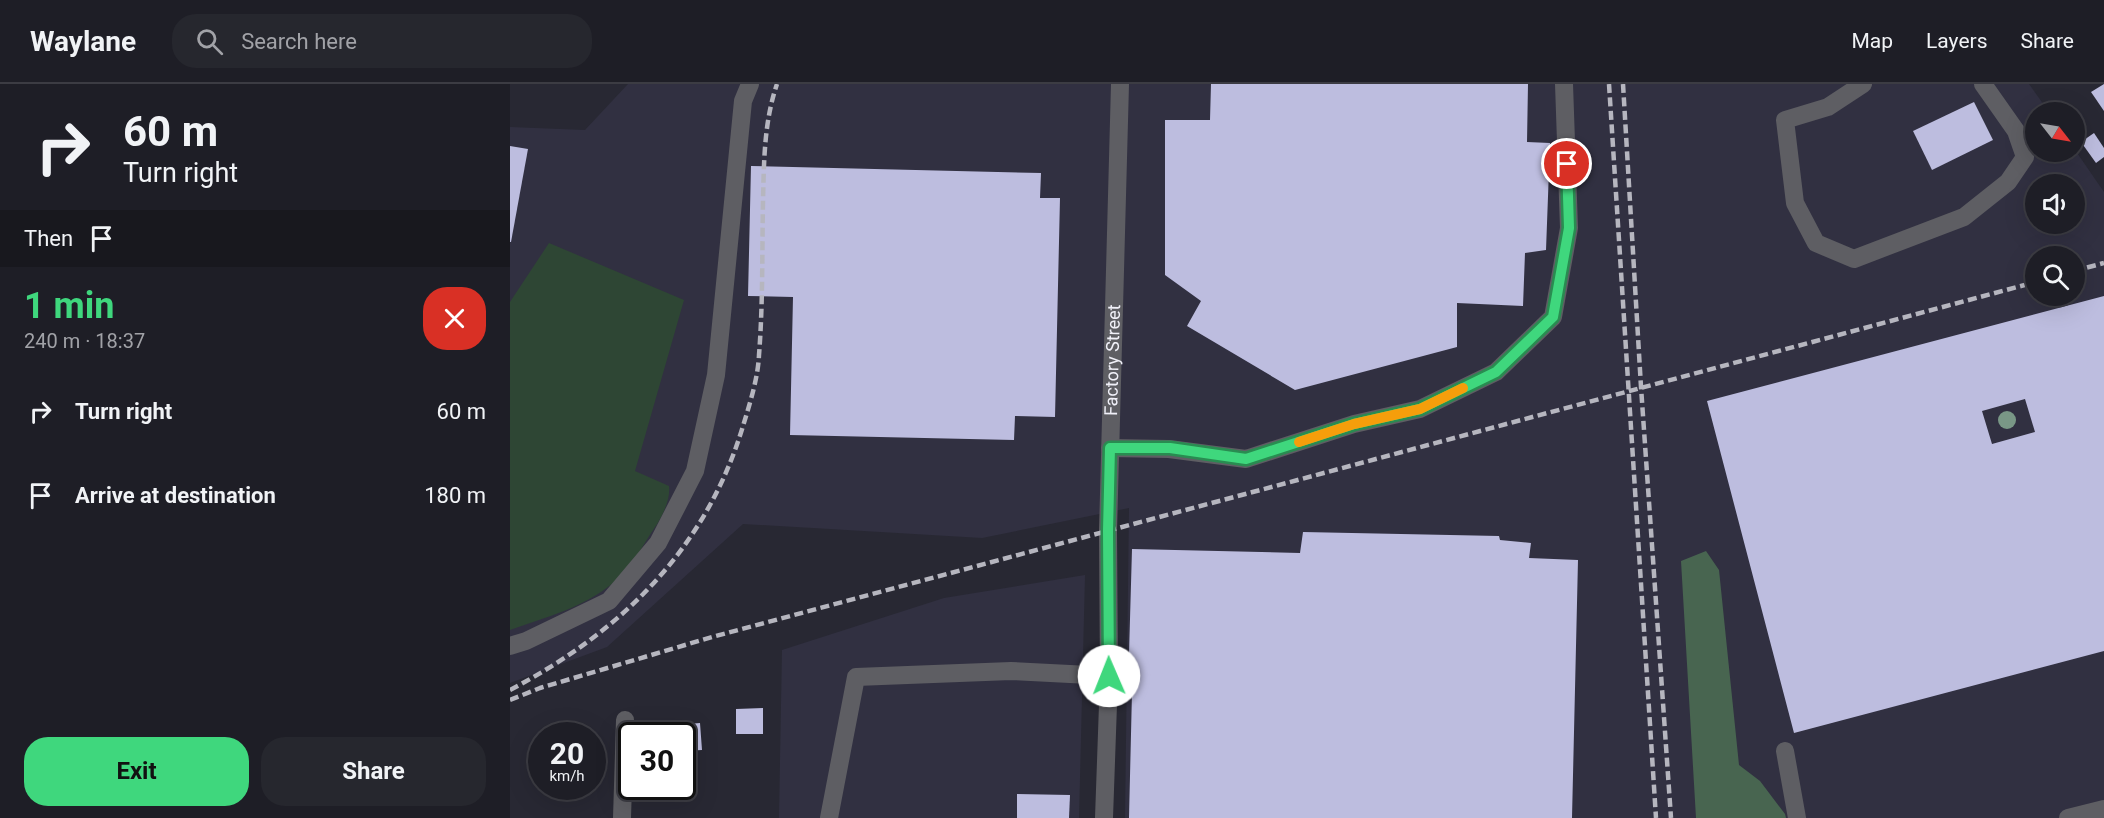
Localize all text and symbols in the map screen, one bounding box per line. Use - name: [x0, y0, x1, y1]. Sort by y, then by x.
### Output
- search box: [172, 14, 592, 68]
- text: Waylane: [30, 25, 136, 58]
- icon: search: [193, 25, 226, 58]
- text: Search here: [241, 29, 357, 54]
- text: Map: [1851, 29, 1893, 53]
- text: Layers: [1926, 29, 1987, 53]
- text: Share: [2020, 29, 2074, 53]
- north arrow: [2025, 102, 2085, 162]
- map controls: [2025, 102, 2085, 306]
- text: 60 m: [123, 107, 218, 156]
- icon: right: [24, 108, 102, 186]
- pin: [1541, 138, 1592, 189]
- icon: arrive: [1550, 147, 1583, 180]
- text: Turn right: [123, 157, 238, 189]
- button: sound: [2025, 174, 2085, 234]
- icon: arrive: [85, 222, 118, 255]
- text: Then: [24, 226, 73, 251]
- button: search: [2025, 246, 2085, 306]
- text: 1 min: [24, 285, 115, 327]
- button: close: [423, 287, 486, 350]
- street label: Factory Street: [1100, 304, 1124, 416]
- text: 240 m · 18:37: [24, 329, 145, 353]
- icon: right: [24, 395, 57, 428]
- text: Turn right: [75, 399, 172, 424]
- text: 60 m: [437, 399, 486, 424]
- icon: arrive: [24, 479, 57, 512]
- text: Arrive at destination: [75, 483, 276, 508]
- text: 180 m: [424, 483, 486, 508]
- position arrow: [1077, 644, 1141, 708]
- speed limit sign: 30: [618, 722, 696, 800]
- text: 20: [550, 736, 584, 771]
- button: Exit: [24, 737, 249, 806]
- button: Share: [261, 737, 486, 806]
- text: km/h: [549, 767, 585, 785]

